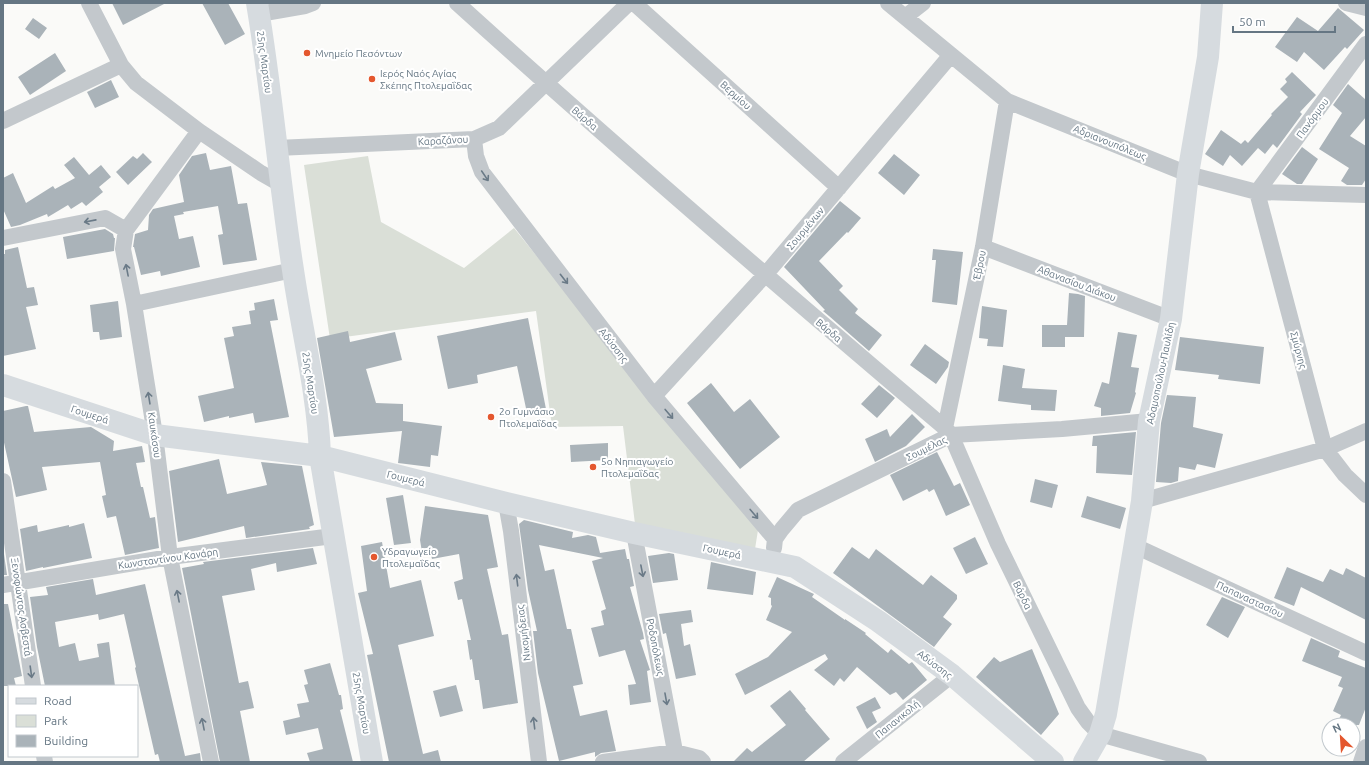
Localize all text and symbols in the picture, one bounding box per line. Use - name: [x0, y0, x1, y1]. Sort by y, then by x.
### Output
- scale bar: [1233, 8, 1335, 34]
- text: 50 m: [1239, 15, 1266, 28]
- street label: 25ης Μαρτίου: [255, 30, 274, 94]
- marker: Μνημείο Πεσόντων: [302, 48, 312, 58]
- place label: Μνημείο Πεσόντων: [315, 48, 402, 59]
- place label: Ιερός Ναός Αγίας Σκέπης Πτολεμαΐδας: [380, 68, 472, 91]
- marker: Ιερός Ναός Αγίας Σκέπης Πτολεμαΐδας: [367, 74, 377, 84]
- street label: Βερμίου: [718, 79, 753, 112]
- street label: Πανόρμου: [1294, 96, 1331, 140]
- street label: Βάρδα: [570, 104, 600, 132]
- street label: Αδριανουπόλεως: [1072, 123, 1148, 162]
- street label: Καραζάνου: [417, 134, 469, 148]
- one-way arrow: [481, 170, 489, 181]
- street label: Σουρμένων: [785, 205, 826, 252]
- one-way arrow: [84, 218, 97, 226]
- street label: Έβρου: [971, 249, 988, 282]
- street label: Αθανασίου Διάκου: [1036, 263, 1118, 304]
- one-way arrow: [123, 264, 131, 277]
- one-way arrow: [559, 273, 568, 284]
- street label: Βάρδα: [814, 316, 844, 344]
- street label: Αδαμοπούλου-Παυλίδη: [1144, 321, 1177, 425]
- street label: Αδύσσης: [597, 326, 631, 365]
- street label: Σμύρνης: [1288, 330, 1309, 370]
- street label: 25ης Μαρτίου: [300, 351, 321, 415]
- one-way arrow: [145, 392, 153, 405]
- street label: Γουμερά: [70, 403, 110, 426]
- place label: 2ο Γυμνάσιο Πτολεμαΐδας: [499, 406, 557, 429]
- one-way arrow: [665, 409, 674, 420]
- street label: Καυκάσου: [146, 411, 163, 459]
- marker: 2ο Γυμνάσιο Πτολεμαΐδας: [486, 412, 496, 422]
- street label: Σουμέλας: [904, 434, 949, 463]
- place label: 5ο Νηπιαγωγείο Πτολεμαΐδας: [601, 456, 674, 479]
- marker: 5ο Νηπιαγωγείο Πτολεμαΐδας: [588, 462, 598, 472]
- street label: Γουμερά: [386, 468, 426, 489]
- one-way arrow: [749, 508, 758, 519]
- street label: Γουμερά: [702, 542, 742, 561]
- street label: Κωνσταντίνου Κανάρη: [117, 546, 219, 571]
- place label: Υδραγωγείο Πτολεμαΐδας: [382, 546, 440, 569]
- marker: Υδραγωγείο Πτολεμαΐδας: [369, 552, 379, 562]
- street label: Ξενοφώντος Ασβεστά: [9, 557, 34, 657]
- one-way arrow: [638, 564, 646, 577]
- one-way arrow: [513, 574, 521, 587]
- street label: Βάρδα: [1011, 579, 1034, 611]
- street label: Παπαναστασίου: [1215, 579, 1285, 620]
- one-way arrow: [174, 590, 182, 603]
- street label: Νικομήδειας: [515, 604, 532, 662]
- street label: Ροδοπόλεως: [645, 618, 667, 677]
- street label: Αδύσσης: [915, 648, 955, 681]
- one-way arrow: [27, 665, 35, 678]
- street label: 25ης Μαρτίου: [351, 671, 372, 735]
- legend: [8, 685, 138, 757]
- one-way arrow: [662, 692, 670, 705]
- text: Road: [44, 694, 72, 707]
- street label: Παπανικολή: [873, 698, 922, 741]
- text: Park: [44, 714, 68, 727]
- one-way arrow: [531, 717, 538, 730]
- north arrow: [1321, 717, 1361, 757]
- one-way arrow: [199, 718, 207, 731]
- text: N: [1331, 721, 1343, 735]
- text: Building: [44, 734, 88, 747]

